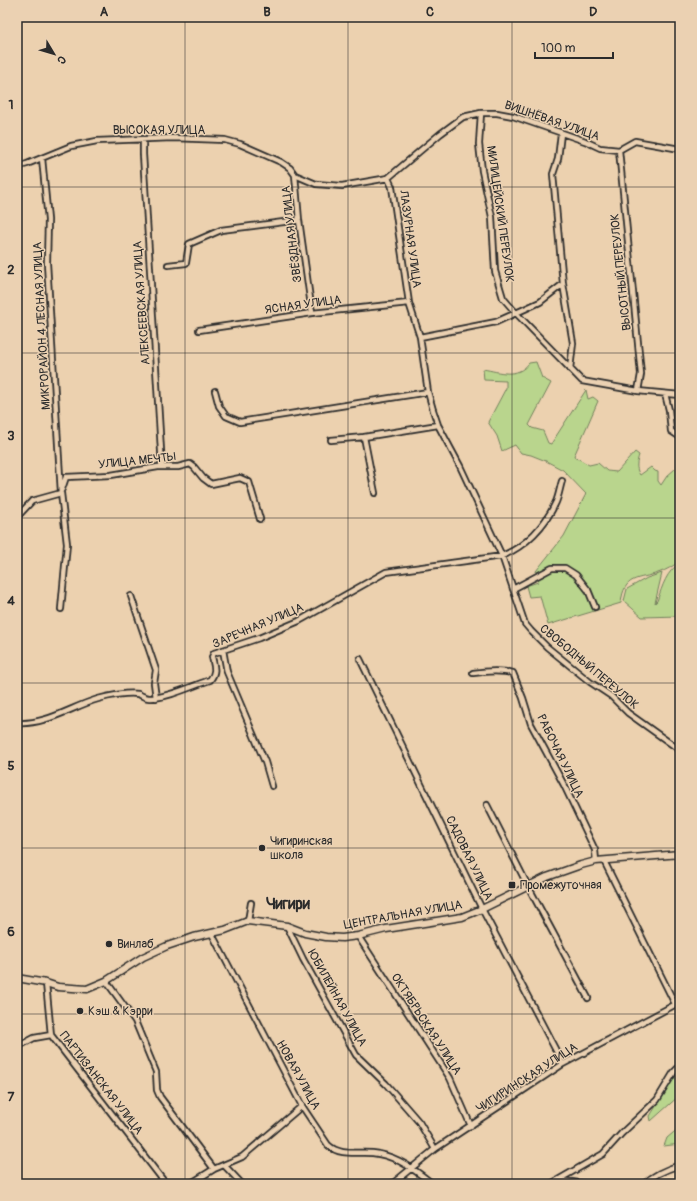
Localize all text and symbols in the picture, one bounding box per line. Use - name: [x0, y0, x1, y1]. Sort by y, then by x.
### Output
- text: A: [100, 4, 109, 20]
- text: B: [263, 4, 271, 20]
- text: C: [426, 4, 434, 20]
- text: D: [589, 4, 597, 20]
- north arrow: [34, 34, 74, 74]
- scale bar: [535, 34, 613, 60]
- text: 100 m: [541, 41, 576, 56]
- text: С: [54, 53, 69, 67]
- text: 1: [8, 97, 14, 113]
- street label: ВИШНЁВАЯ УЛИЦА: [502, 97, 602, 144]
- street label: ВЫСОКАЯ УЛИЦА: [113, 123, 206, 138]
- street label: МИЛИЦЕЙСКИЙ ПЕРЕУЛОК: [483, 145, 517, 284]
- street label: ЗВЁЗДНАЯ УЛИЦА: [278, 185, 305, 283]
- street label: ЛАЗУРНАЯ УЛИЦА: [396, 188, 424, 289]
- street label: ВЫСОТНЫЙ ПЕРЕУЛОК: [607, 213, 635, 331]
- street label: АЛЕКСЕЕВСКАЯ УЛИЦА: [130, 240, 154, 366]
- street label: МИКРОРАЙОН 4 ЛЕСНАЯ УЛИЦА: [30, 241, 54, 410]
- text: 2: [7, 262, 15, 278]
- street label: ЯСНАЯ УЛИЦА: [264, 292, 342, 318]
- text: 3: [7, 428, 15, 444]
- street label: УЛИЦА МЕЧТЫ: [97, 449, 177, 473]
- text: 4: [7, 593, 15, 609]
- street label: ЗАРЕЧНАЯ УЛИЦА: [210, 600, 306, 652]
- street label: СВОБОДНЫЙ ПЕРЕУЛОК: [537, 621, 642, 713]
- street label: РАБОЧАЯ УЛИЦА: [533, 712, 587, 800]
- text: 5: [7, 758, 15, 774]
- street label: САДОВАЯ УЛИЦА: [442, 813, 496, 903]
- place label: Чигиринская школа: [270, 834, 333, 863]
- marker: Чигиринская школа: [257, 843, 267, 853]
- place label: Промежуточная: [520, 878, 602, 893]
- marker: Промежуточная: [507, 880, 517, 890]
- district label: Чигири: [266, 894, 311, 914]
- street label: ЦЕНТРАЛЬНАЯ УЛИЦА: [343, 897, 464, 933]
- text: 6: [7, 924, 15, 940]
- place label: Винлаб: [117, 937, 154, 952]
- marker: Винлаб: [104, 939, 114, 949]
- street label: ЮБИЛЕЙНАЯ УЛИЦА: [304, 947, 370, 1049]
- street label: ОКТЯБРЬСКАЯ УЛИЦА: [388, 970, 465, 1078]
- place label: Кэш & Кэрри: [88, 1004, 153, 1019]
- marker: Кэш & Кэрри: [75, 1006, 85, 1016]
- street label: ПАРТИЗАНСКАЯ УЛИЦА: [56, 1028, 146, 1138]
- street label: НОВАЯ УЛИЦА: [273, 1038, 323, 1113]
- street label: ЧИГИРИНСКАЯ УЛИЦА: [474, 1040, 581, 1116]
- text: 7: [8, 1089, 15, 1105]

